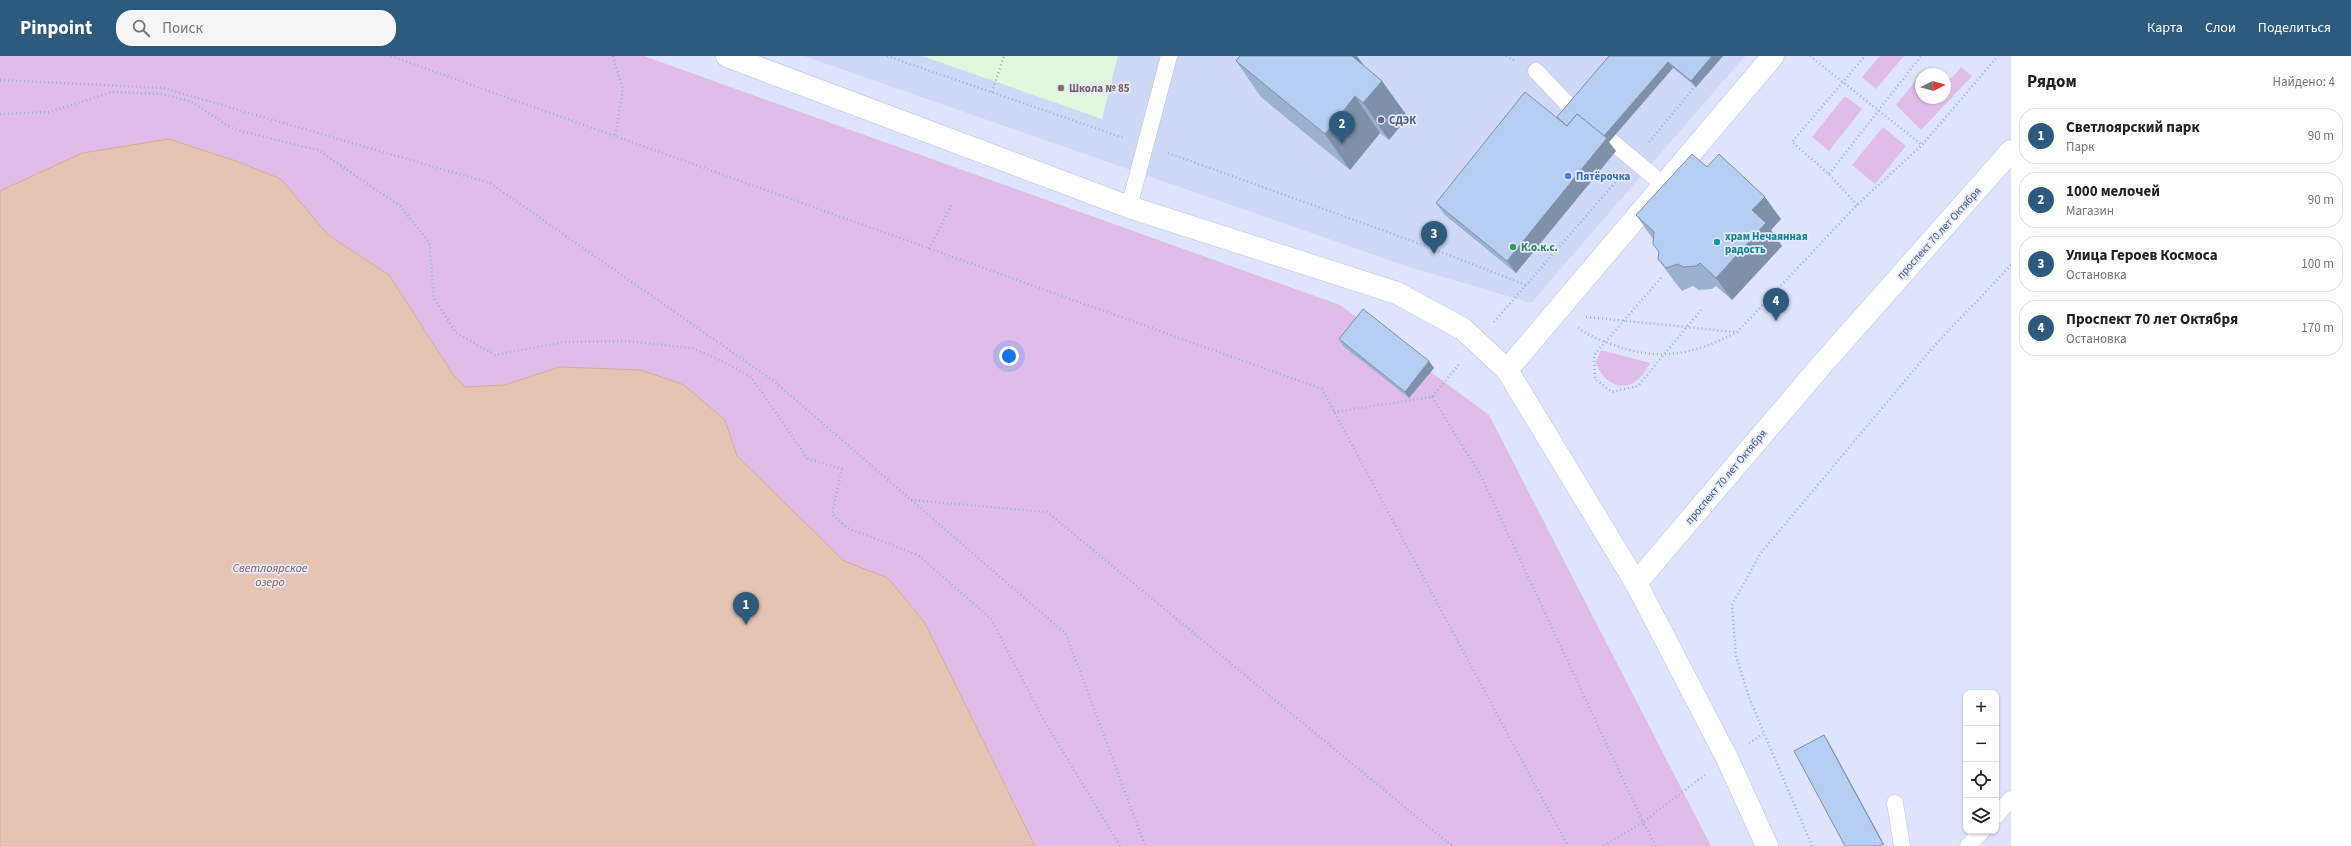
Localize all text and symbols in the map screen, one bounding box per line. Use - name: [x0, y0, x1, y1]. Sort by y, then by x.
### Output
- search box: [116, 10, 396, 46]
- text: Pinpoint: [20, 15, 92, 42]
- icon: search: [130, 17, 152, 39]
- text: Поиск: [162, 18, 203, 39]
- text: Карта: [2147, 18, 2183, 38]
- text: Слои: [2205, 18, 2236, 38]
- text: Поделиться: [2258, 18, 2331, 38]
- north arrow: [1915, 68, 1951, 104]
- text: Рядом: [2027, 70, 2077, 94]
- text: Найдено: 4: [2273, 73, 2335, 91]
- place label: Школа № 85: [1069, 81, 1130, 96]
- marker: Школа № 85: [1056, 83, 1066, 93]
- pin: 2: [1329, 111, 1355, 144]
- place label: СДЭК: [1389, 113, 1416, 128]
- marker: СДЭК: [1376, 115, 1386, 125]
- text: Светлоярский парк: [2066, 117, 2200, 138]
- text: 1: [2038, 127, 2044, 145]
- text: 90 m: [2308, 127, 2334, 145]
- text: Парк: [2066, 138, 2095, 156]
- place label: Пятёрочка: [1576, 169, 1631, 184]
- marker: Пятёрочка: [1563, 171, 1573, 181]
- text: 1000 мелочей: [2066, 181, 2160, 202]
- street label: проспект 70 лет Октября: [1893, 184, 1985, 282]
- text: 2: [2038, 191, 2044, 209]
- text: 90 m: [2308, 191, 2334, 209]
- text: Магазин: [2066, 202, 2114, 220]
- pin: 3: [1421, 221, 1447, 254]
- place label: храм Нечаянная радость: [1725, 229, 1808, 257]
- marker: храм Нечаянная радость: [1712, 237, 1722, 247]
- place label: К.о.к.с.: [1521, 240, 1558, 255]
- marker: К.о.к.с.: [1508, 242, 1518, 252]
- text: Улица Героев Космоса: [2066, 245, 2218, 266]
- text: 3: [2038, 255, 2044, 273]
- text: 100 m: [2301, 255, 2334, 273]
- text: Остановка: [2066, 266, 2127, 284]
- pin: 4: [1763, 288, 1789, 321]
- text: Проспект 70 лет Октября: [2066, 309, 2238, 330]
- text: 4: [2038, 319, 2044, 337]
- text: 170 m: [2301, 319, 2334, 337]
- text: Остановка: [2066, 330, 2127, 348]
- your location: [999, 346, 1019, 366]
- street label: проспект 70 лет Октября: [1682, 426, 1770, 528]
- water label: Светлоярское озеро: [232, 560, 308, 591]
- pin: 1: [733, 592, 759, 625]
- map controls: [1963, 690, 1999, 834]
- button: +: [1963, 690, 1999, 726]
- button: −: [1963, 726, 1999, 762]
- button: locate: [1963, 762, 1999, 798]
- button: layers: [1963, 798, 1999, 834]

